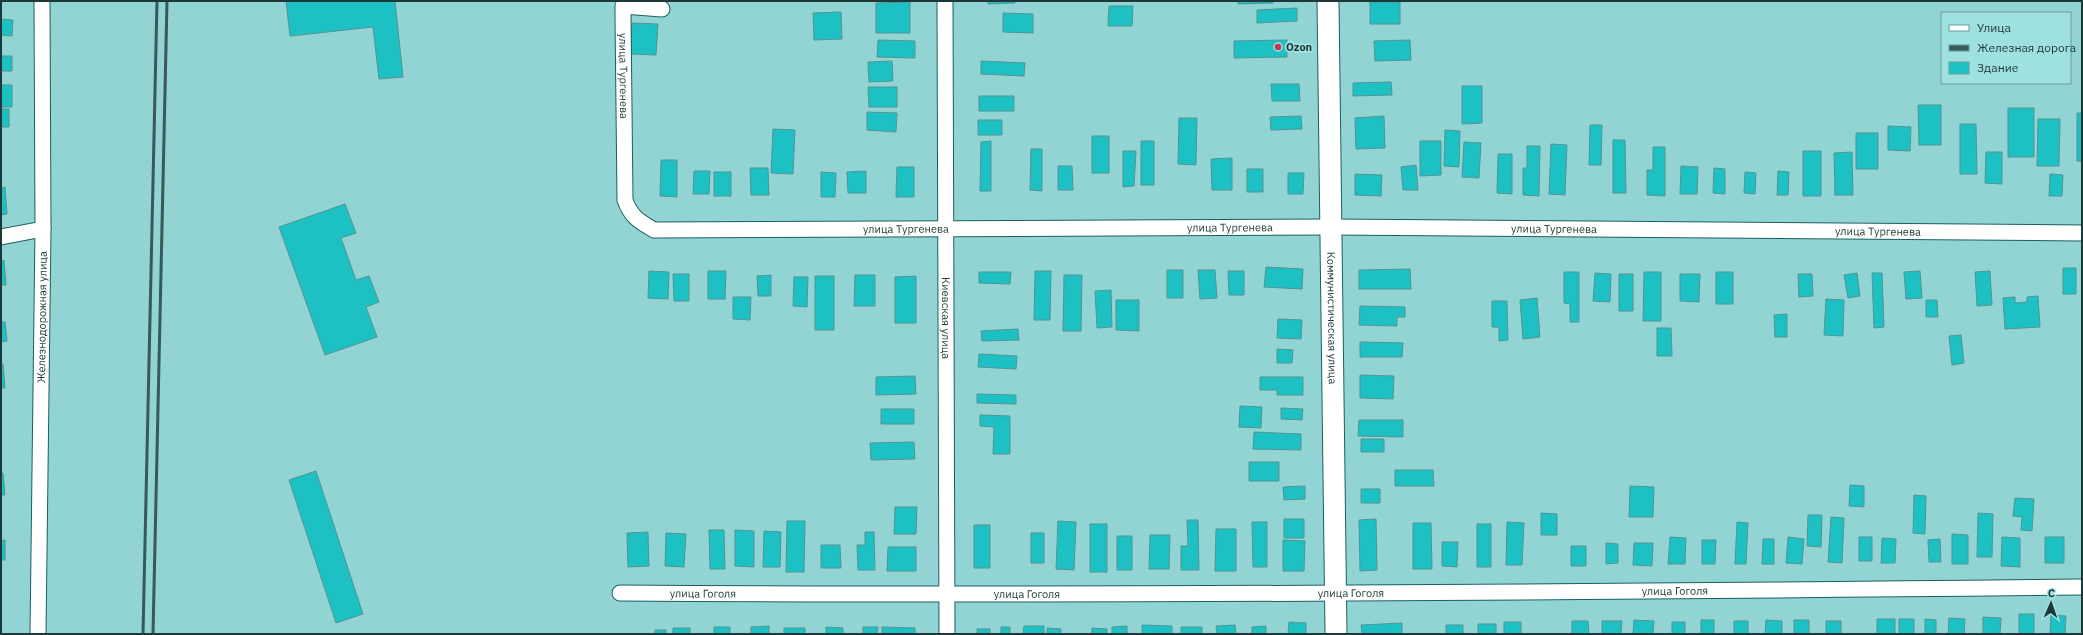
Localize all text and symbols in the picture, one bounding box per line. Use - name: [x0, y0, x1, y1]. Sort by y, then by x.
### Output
- legend: [1941, 12, 2071, 84]
- text: Улица: [1977, 20, 2011, 35]
- street label: улица Тургенева: [616, 33, 631, 119]
- place label: Ozon: [1286, 40, 1312, 54]
- text: Железная дорога: [1977, 40, 2077, 55]
- marker: Ozon: [1273, 42, 1283, 52]
- text: Здание: [1977, 60, 2019, 75]
- street label: улица Тургенева: [1187, 220, 1273, 235]
- street label: улица Тургенева: [1511, 221, 1597, 236]
- street label: улица Тургенева: [863, 222, 949, 236]
- street label: улица Тургенева: [1835, 224, 1921, 239]
- street label: Железнодорожная улица: [34, 251, 50, 383]
- street label: Коммунистическая улица: [1324, 252, 1340, 384]
- street label: Киевская улица: [939, 277, 953, 359]
- north arrow: [2031, 583, 2071, 623]
- street label: улица Гоголя: [1642, 584, 1708, 598]
- street label: улица Гоголя: [670, 586, 736, 601]
- street label: улица Гоголя: [1318, 586, 1384, 600]
- text: С: [2048, 586, 2055, 600]
- street label: улица Гоголя: [994, 587, 1060, 601]

